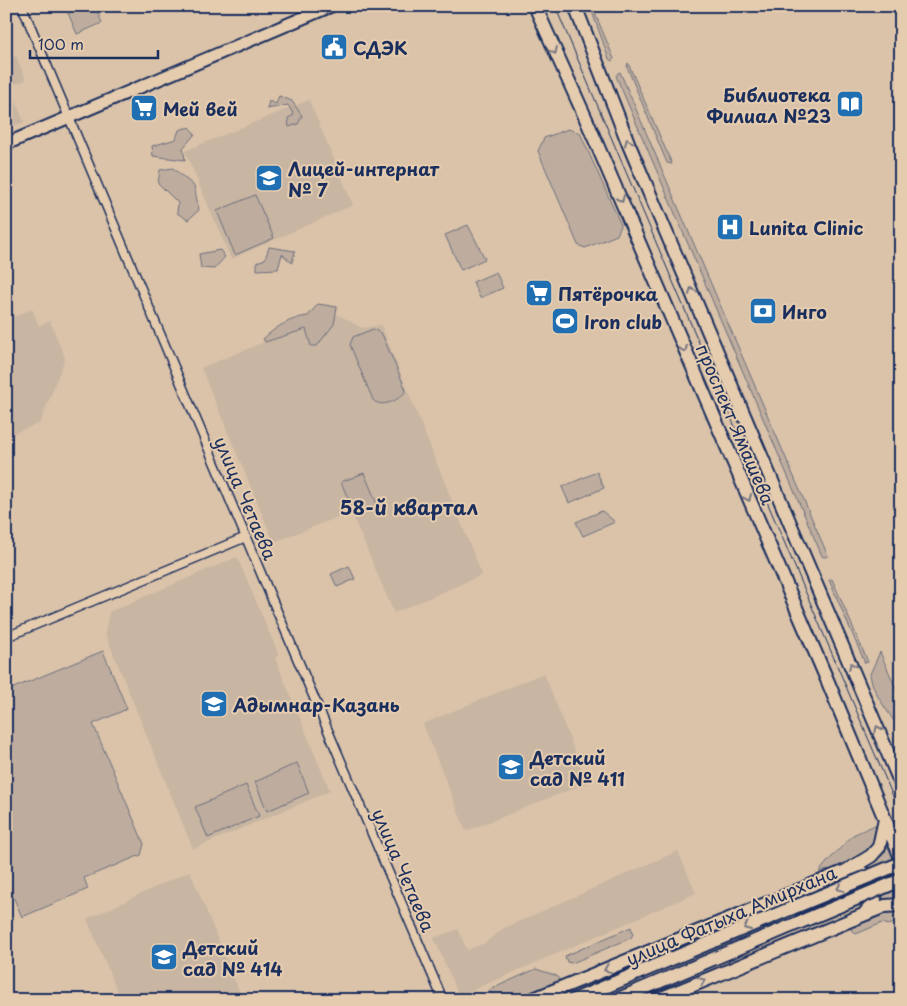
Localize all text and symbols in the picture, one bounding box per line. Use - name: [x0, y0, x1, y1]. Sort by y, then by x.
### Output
- scale bar: [30, 28, 158, 60]
- text: 100 m: [38, 32, 84, 55]
- public building icon: СДЭК: [319, 32, 349, 62]
- place label: СДЭК: [353, 34, 408, 61]
- one-way arrow: [548, 46, 559, 55]
- place label: Библиотека Филиал №23: [706, 81, 831, 129]
- library icon: Библиотека Филиал №23: [835, 89, 865, 119]
- supermarket icon: Мей вей: [129, 93, 159, 123]
- place label: Мей вей: [163, 95, 238, 122]
- one-way arrow: [624, 138, 634, 147]
- place label: Лицей-интернат № 7: [288, 155, 440, 203]
- school or university icon: Лицей-интернат № 7: [254, 163, 284, 193]
- one-way arrow: [614, 194, 625, 203]
- hospital icon: Lunita Clinic: [715, 212, 745, 242]
- place label: Lunita Clinic: [749, 214, 864, 241]
- supermarket icon: Пятёрочка: [524, 278, 554, 308]
- place label: Пятёрочка: [558, 280, 659, 307]
- one-way arrow: [687, 287, 698, 296]
- bank icon: Инго: [748, 296, 778, 326]
- place label: Инго: [782, 298, 827, 325]
- sports icon: Iron club: [550, 306, 580, 336]
- place label: Iron club: [584, 308, 662, 335]
- street label: проспект Ямашева: [690, 339, 782, 509]
- one-way arrow: [678, 344, 689, 353]
- street label: улица Четаева: [208, 432, 284, 565]
- district label: 58-й квартал: [340, 492, 478, 522]
- one-way arrow: [741, 493, 752, 502]
- one-way arrow: [847, 662, 858, 671]
- school or university icon: Адымнар-Казань: [199, 689, 229, 719]
- place label: Адымнар-Казань: [232, 691, 400, 718]
- one-way arrow: [874, 725, 884, 733]
- place label: Детский сад № 411: [529, 744, 625, 792]
- school or university icon: Детский сад № 411: [496, 752, 526, 782]
- street label: улица Четаева: [366, 804, 442, 937]
- street label: улица Фатыха Амирхана: [621, 858, 841, 972]
- one-way arrow: [836, 882, 845, 893]
- one-way arrow: [743, 921, 752, 932]
- place label: Детский сад № 414: [182, 934, 283, 982]
- school or university icon: Детский сад № 414: [149, 942, 179, 972]
- one-way arrow: [603, 963, 612, 973]
- one-way arrow: [697, 977, 706, 987]

